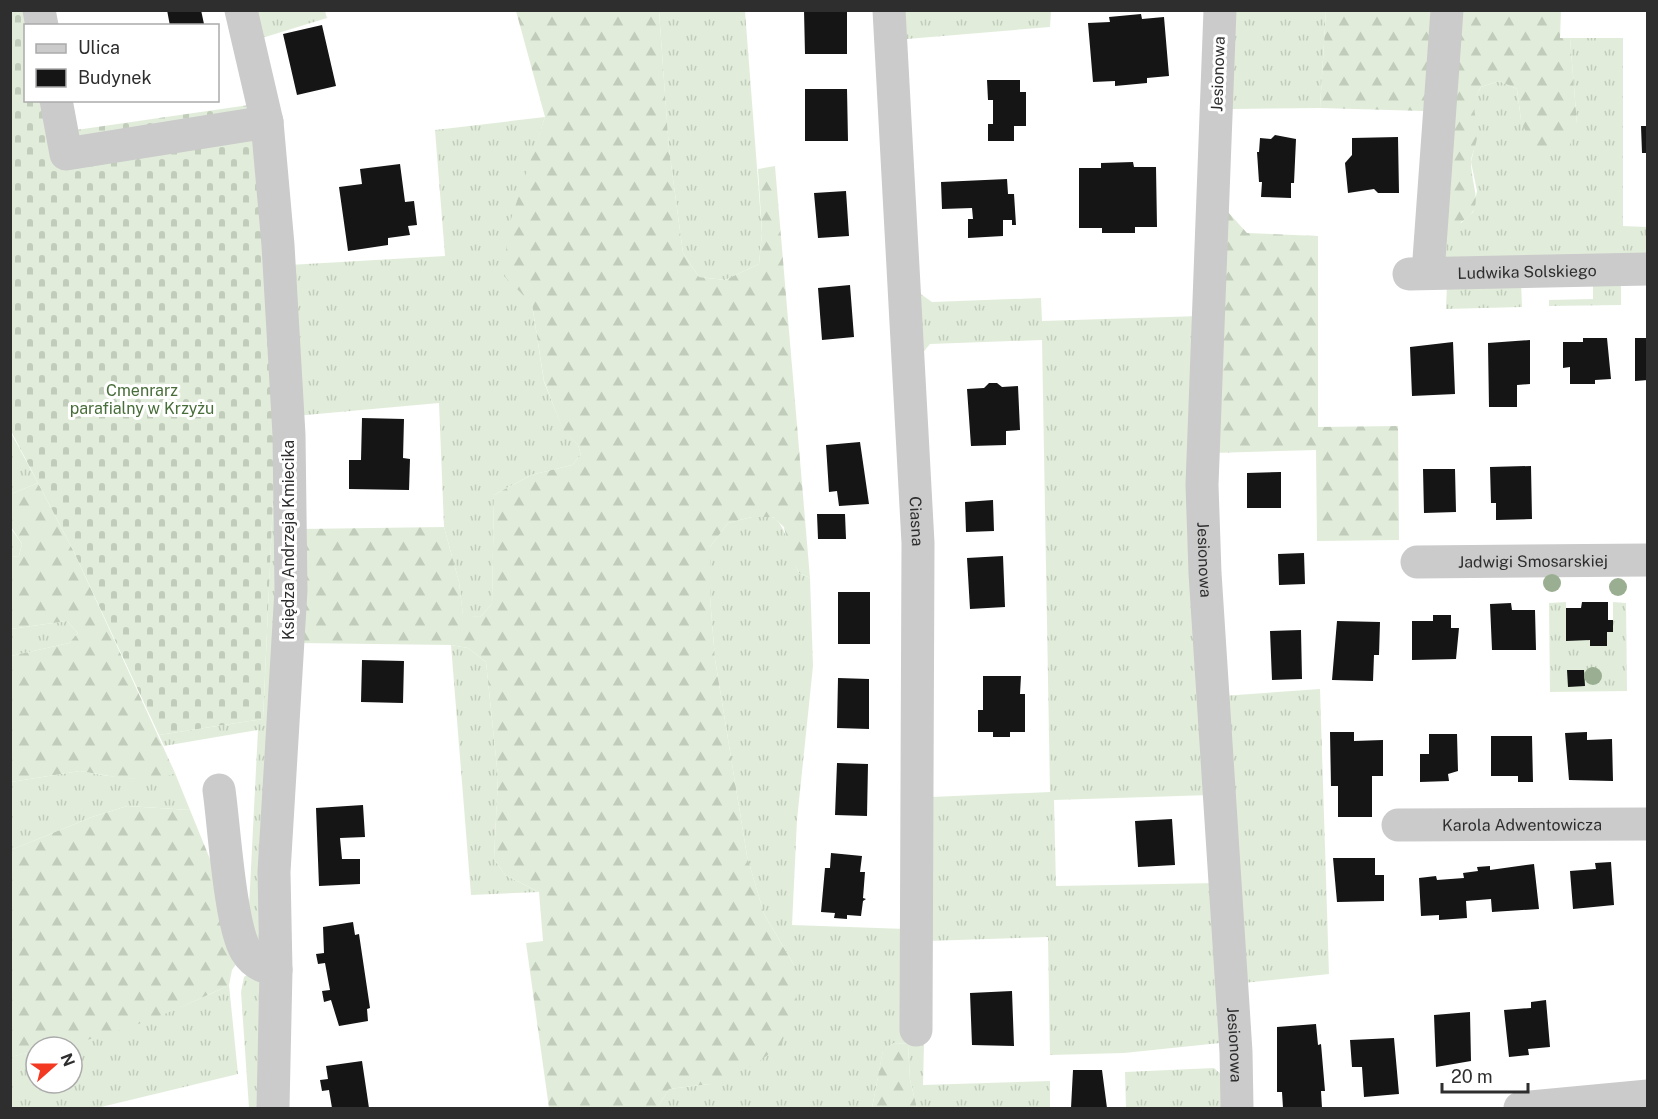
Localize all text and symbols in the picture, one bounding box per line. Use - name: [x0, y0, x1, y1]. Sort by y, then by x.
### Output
- legend: [24, 24, 219, 102]
- street label: Jesionowa: [1207, 36, 1229, 112]
- text: Ulica: [78, 37, 120, 58]
- text: Budynek: [78, 67, 152, 88]
- street label: Ludwika Solskiego: [1457, 261, 1597, 282]
- park label: Cmenrarz parafialny w Krzyżu: [70, 381, 214, 418]
- street label: Księdza Andrzeja Kmiecika: [279, 440, 298, 640]
- street label: Ciasna: [906, 496, 928, 547]
- street label: Jesionowa: [1194, 521, 1216, 598]
- street label: Jadwigi Smosarskiej: [1458, 551, 1608, 571]
- street label: Karola Adwentowicza: [1442, 815, 1602, 834]
- street label: Jesionowa: [1224, 1006, 1246, 1083]
- north arrow: [24, 1035, 84, 1095]
- text: N: [56, 1051, 79, 1069]
- scale bar: [1442, 1056, 1528, 1094]
- text: 20 m: [1451, 1066, 1493, 1087]

